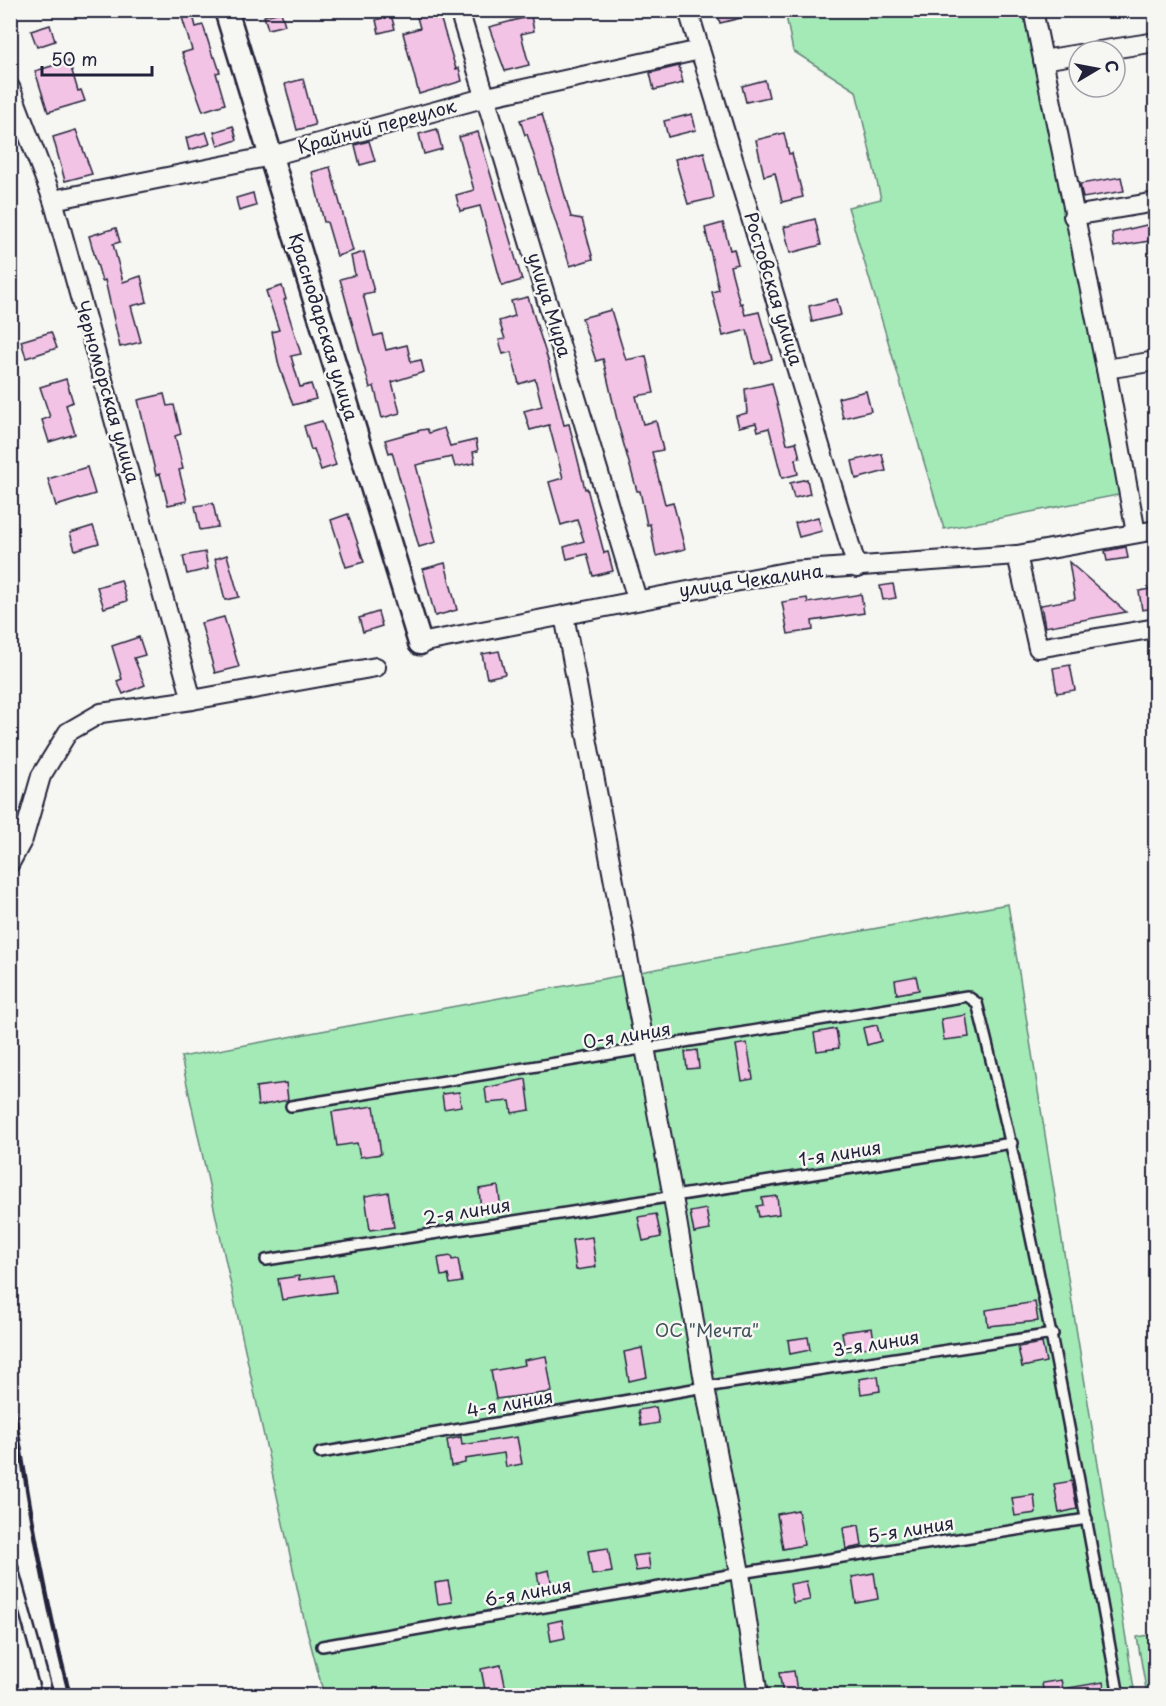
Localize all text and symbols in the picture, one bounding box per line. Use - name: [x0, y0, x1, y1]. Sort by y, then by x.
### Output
- scale bar: [42, 39, 152, 77]
- north arrow: [1067, 39, 1127, 99]
- text: 50 m: [51, 45, 98, 72]
- text: С: [1100, 58, 1126, 74]
- street label: Крайний переулок: [294, 91, 459, 160]
- street label: Ростовская улица: [738, 208, 811, 369]
- street label: Краснодарская улица: [283, 229, 366, 424]
- street label: улица Мира: [522, 249, 579, 361]
- street label: Черноморская улица: [69, 297, 148, 487]
- street label: улица Чекалина: [677, 556, 825, 603]
- street label: 0-я линия: [581, 1014, 673, 1055]
- street label: 1-я линия: [796, 1133, 883, 1172]
- street label: 2-я линия: [421, 1190, 512, 1231]
- park label: ОС "Мечта": [655, 1316, 759, 1343]
- street label: 3-я линия: [831, 1322, 921, 1363]
- street label: 4-я линия: [464, 1382, 555, 1423]
- street label: 5-я линия: [866, 1508, 956, 1549]
- street label: 6-я линия: [482, 1571, 573, 1612]

